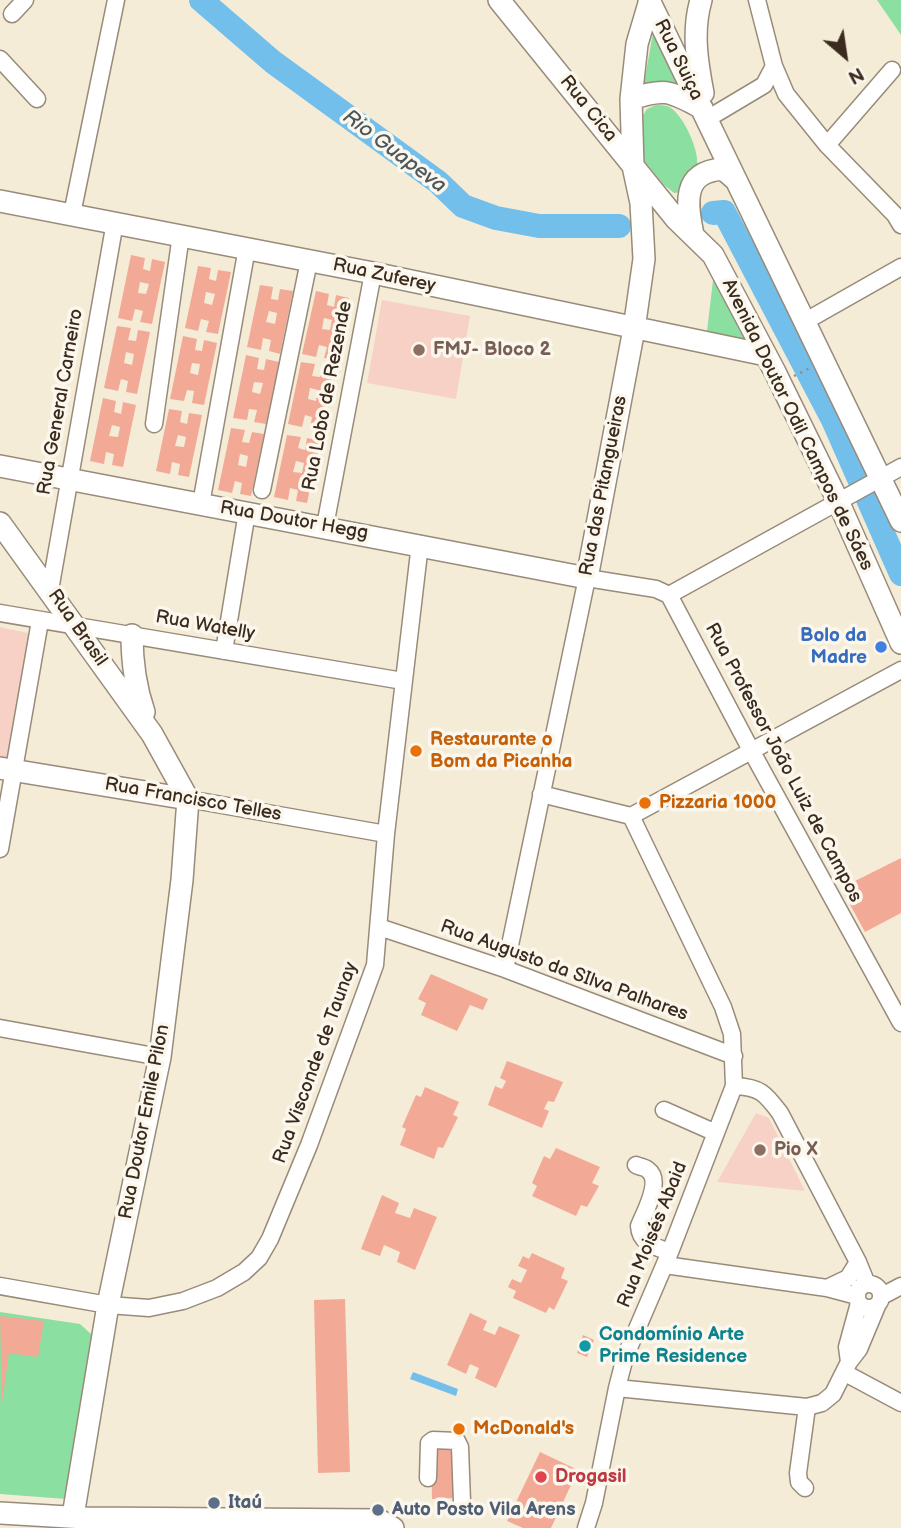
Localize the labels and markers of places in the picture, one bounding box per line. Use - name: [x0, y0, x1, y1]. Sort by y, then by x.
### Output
- place label: FMJ- Bloco 2: [433, 339, 551, 361]
- marker: FMJ- Bloco 2: [411, 342, 427, 358]
- place label: Bolo da Madre: [800, 625, 867, 669]
- marker: Bolo da Madre: [873, 639, 889, 655]
- place label: Restaurante o Bom da Picanha: [430, 729, 572, 773]
- marker: Restaurante o Bom da Picanha: [408, 743, 424, 759]
- place label: Pizzaria 1000: [659, 792, 776, 814]
- marker: Pizzaria 1000: [637, 795, 653, 811]
- place label: Pio X: [774, 1139, 818, 1161]
- marker: Pio X: [752, 1142, 768, 1158]
- place label: Condomínio Arte Prime Residence: [599, 1324, 747, 1368]
- marker: Condomínio Arte Prime Residence: [577, 1338, 593, 1354]
- place label: McDonald's: [473, 1418, 574, 1440]
- marker: McDonald's: [451, 1421, 467, 1437]
- place label: Drogasil: [555, 1466, 627, 1488]
- marker: Drogasil: [533, 1469, 549, 1485]
- place label: Itaú: [228, 1492, 262, 1514]
- marker: Itaú: [206, 1495, 222, 1511]
- place label: Auto Posto Vila Arens: [392, 1499, 576, 1521]
- marker: Auto Posto Vila Arens: [370, 1502, 386, 1518]

